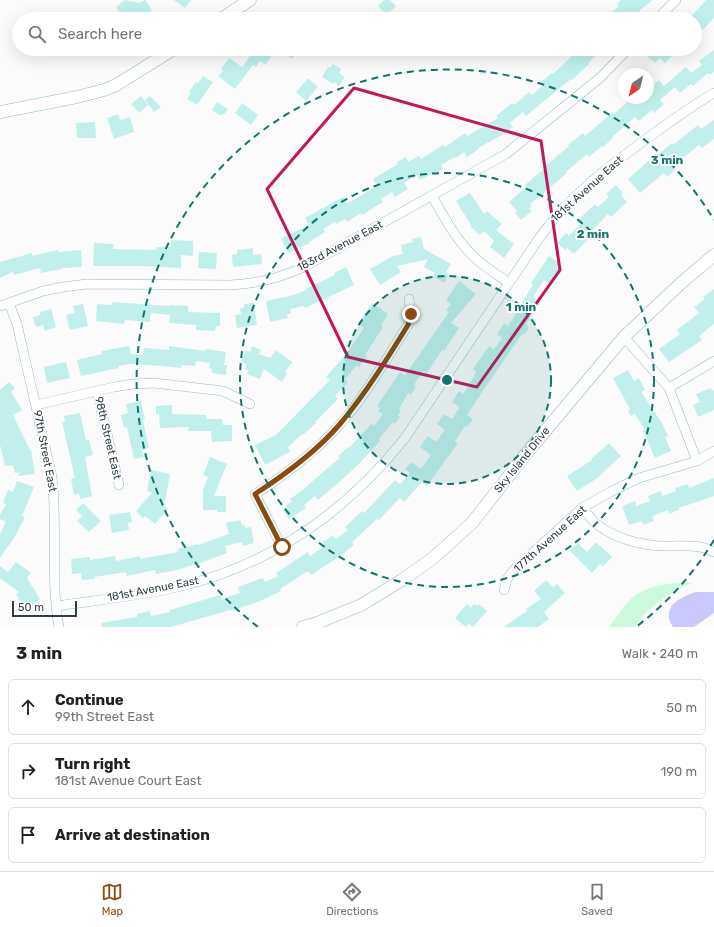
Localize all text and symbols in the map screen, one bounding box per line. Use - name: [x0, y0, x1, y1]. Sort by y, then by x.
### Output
- search box: [12, 12, 702, 56]
- icon: search: [26, 23, 48, 45]
- text: Search here: [58, 25, 142, 43]
- north arrow: [618, 68, 654, 104]
- street label: 181st Avenue East: [548, 153, 626, 225]
- text: 3 min: [651, 153, 684, 167]
- street label: 183rd Avenue East: [295, 218, 386, 274]
- text: 2 min: [577, 227, 610, 241]
- text: 1 min: [506, 300, 537, 314]
- route end: [402, 305, 420, 323]
- centre of rings: [440, 373, 454, 387]
- street label: 98th Street East: [92, 395, 124, 481]
- street label: 97th Street East: [31, 409, 59, 494]
- street label: Sky Island Drive: [492, 425, 552, 495]
- street label: 177th Avenue East: [511, 503, 590, 575]
- route start: [273, 538, 291, 556]
- street label: 181st Avenue East: [106, 574, 200, 604]
- scale bar: [12, 599, 77, 618]
- text: 50 m: [18, 601, 44, 614]
- text: 3 min: [16, 643, 62, 663]
- text: Walk · 240 m: [622, 646, 698, 661]
- text: Continue: [55, 691, 124, 709]
- icon: ahead: [17, 696, 39, 718]
- text: 50 m: [666, 700, 697, 715]
- text: 99th Street East: [55, 709, 154, 724]
- text: Turn right: [55, 755, 130, 773]
- icon: right: [17, 760, 39, 782]
- text: 190 m: [661, 764, 697, 779]
- text: 181st Avenue Court East: [55, 773, 202, 788]
- icon: arrive: [17, 824, 39, 846]
- text: Arrive at destination: [55, 826, 210, 844]
- tab: Map: [101, 881, 123, 918]
- tab: Directions: [326, 881, 378, 918]
- tab: Saved: [581, 881, 613, 918]

